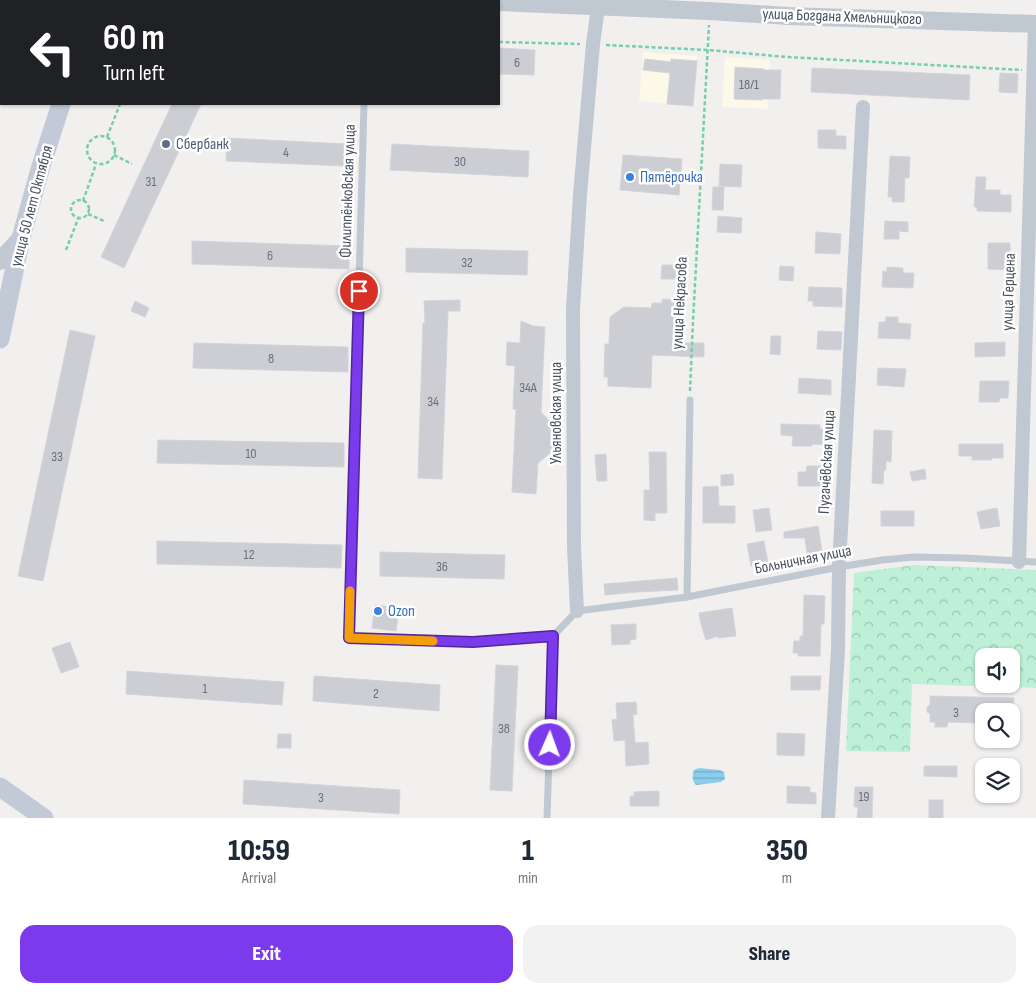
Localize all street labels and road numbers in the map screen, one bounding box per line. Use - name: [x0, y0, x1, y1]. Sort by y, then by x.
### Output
- street label: улица Богдана Хмельницкого: [762, 5, 922, 29]
- street label: Филиппёнковская улица: [336, 124, 360, 258]
- street label: улица 50 лет Октября: [7, 143, 57, 269]
- street label: улица Герцена: [998, 253, 1020, 331]
- street label: улица Некрасова: [668, 256, 692, 350]
- street label: Ульяновская улица: [547, 362, 566, 464]
- street label: Пугачёвская улица: [815, 409, 839, 515]
- street label: Больничная улица: [753, 541, 853, 579]

